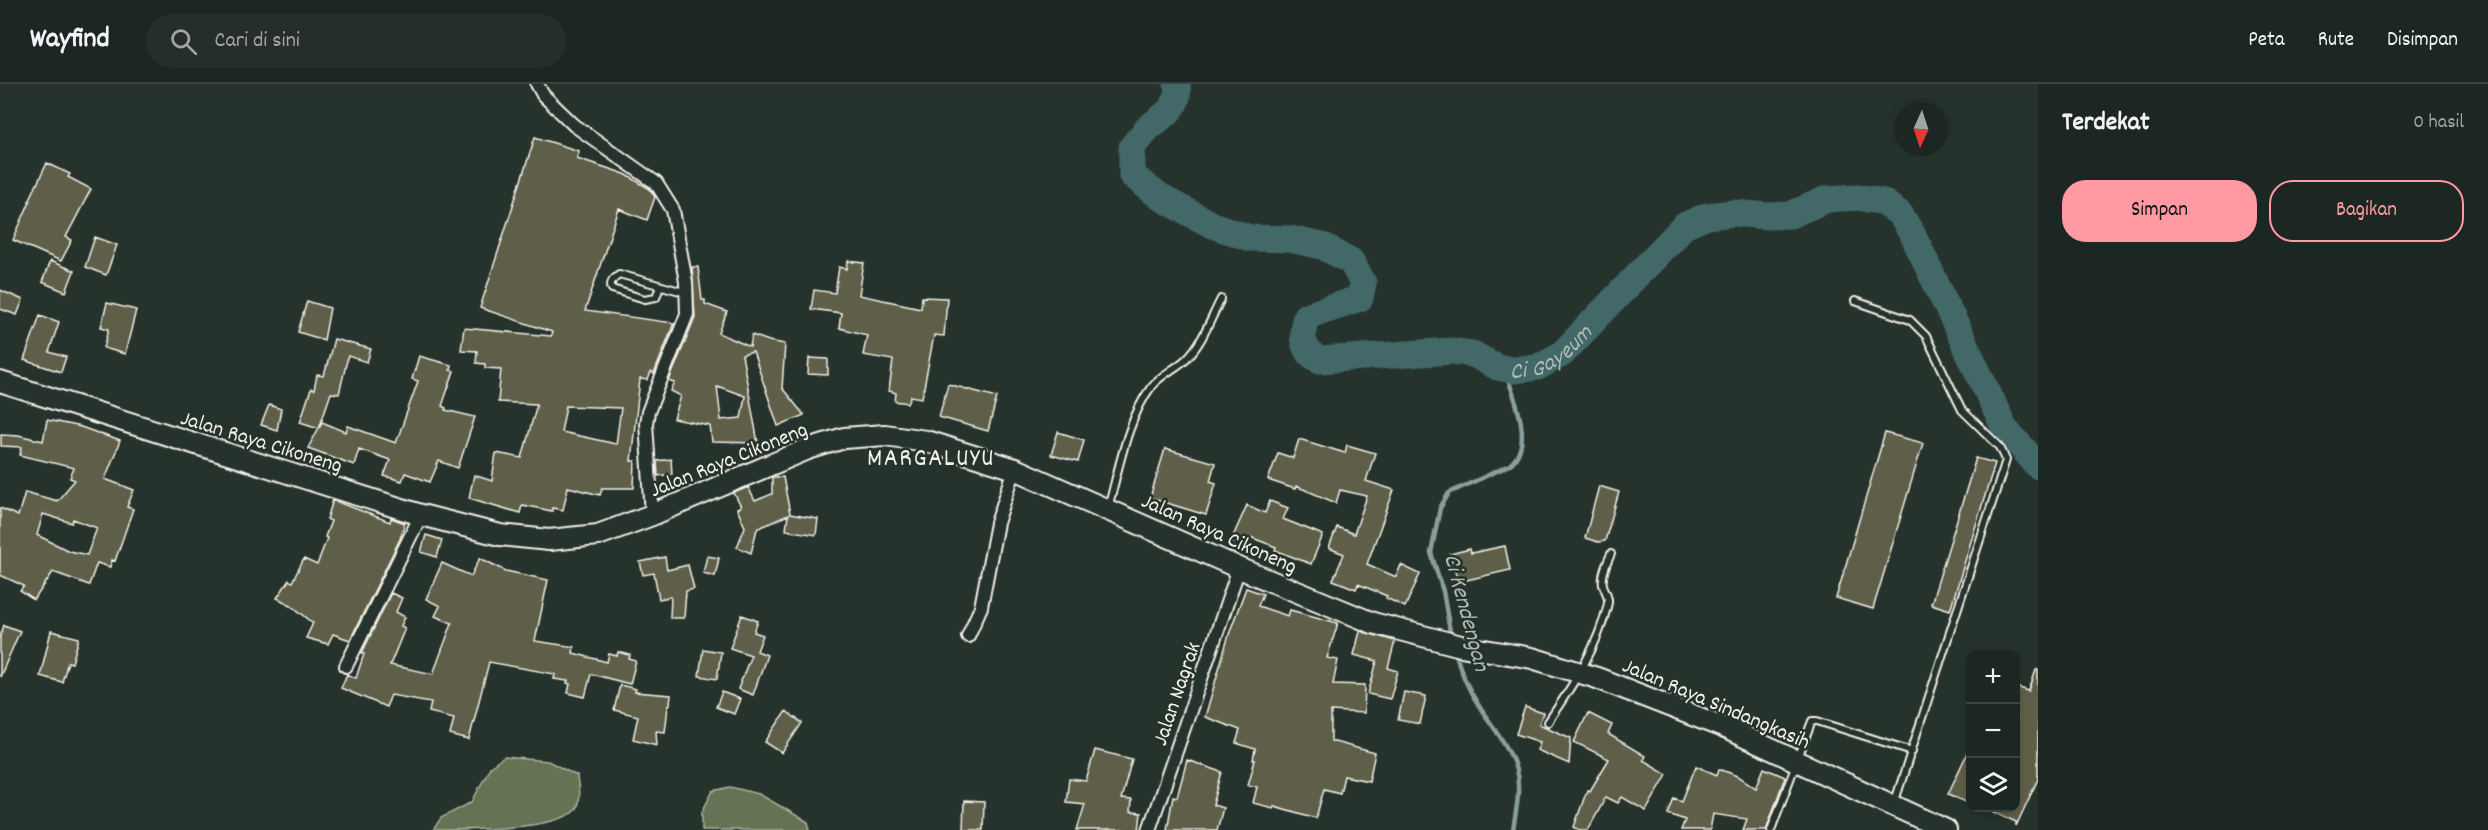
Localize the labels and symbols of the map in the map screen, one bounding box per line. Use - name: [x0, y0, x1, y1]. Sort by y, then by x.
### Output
- north arrow: [1894, 102, 1948, 156]
- water label: Ci Gayeum: [1508, 318, 1602, 390]
- street label: Jalan Raya Cikoneng: [176, 404, 346, 483]
- street label: Jalan Raya Cikoneng: [646, 415, 813, 507]
- district label: MARGALUYU: [867, 441, 995, 478]
- street label: Jalan Raya Cikoneng: [1136, 487, 1301, 583]
- water label: Ci Kendengan: [1433, 550, 1497, 676]
- street label: Jalan Nagrak: [1146, 638, 1210, 750]
- street label: Jalan Raya Sindangkasih: [1617, 652, 1814, 759]

